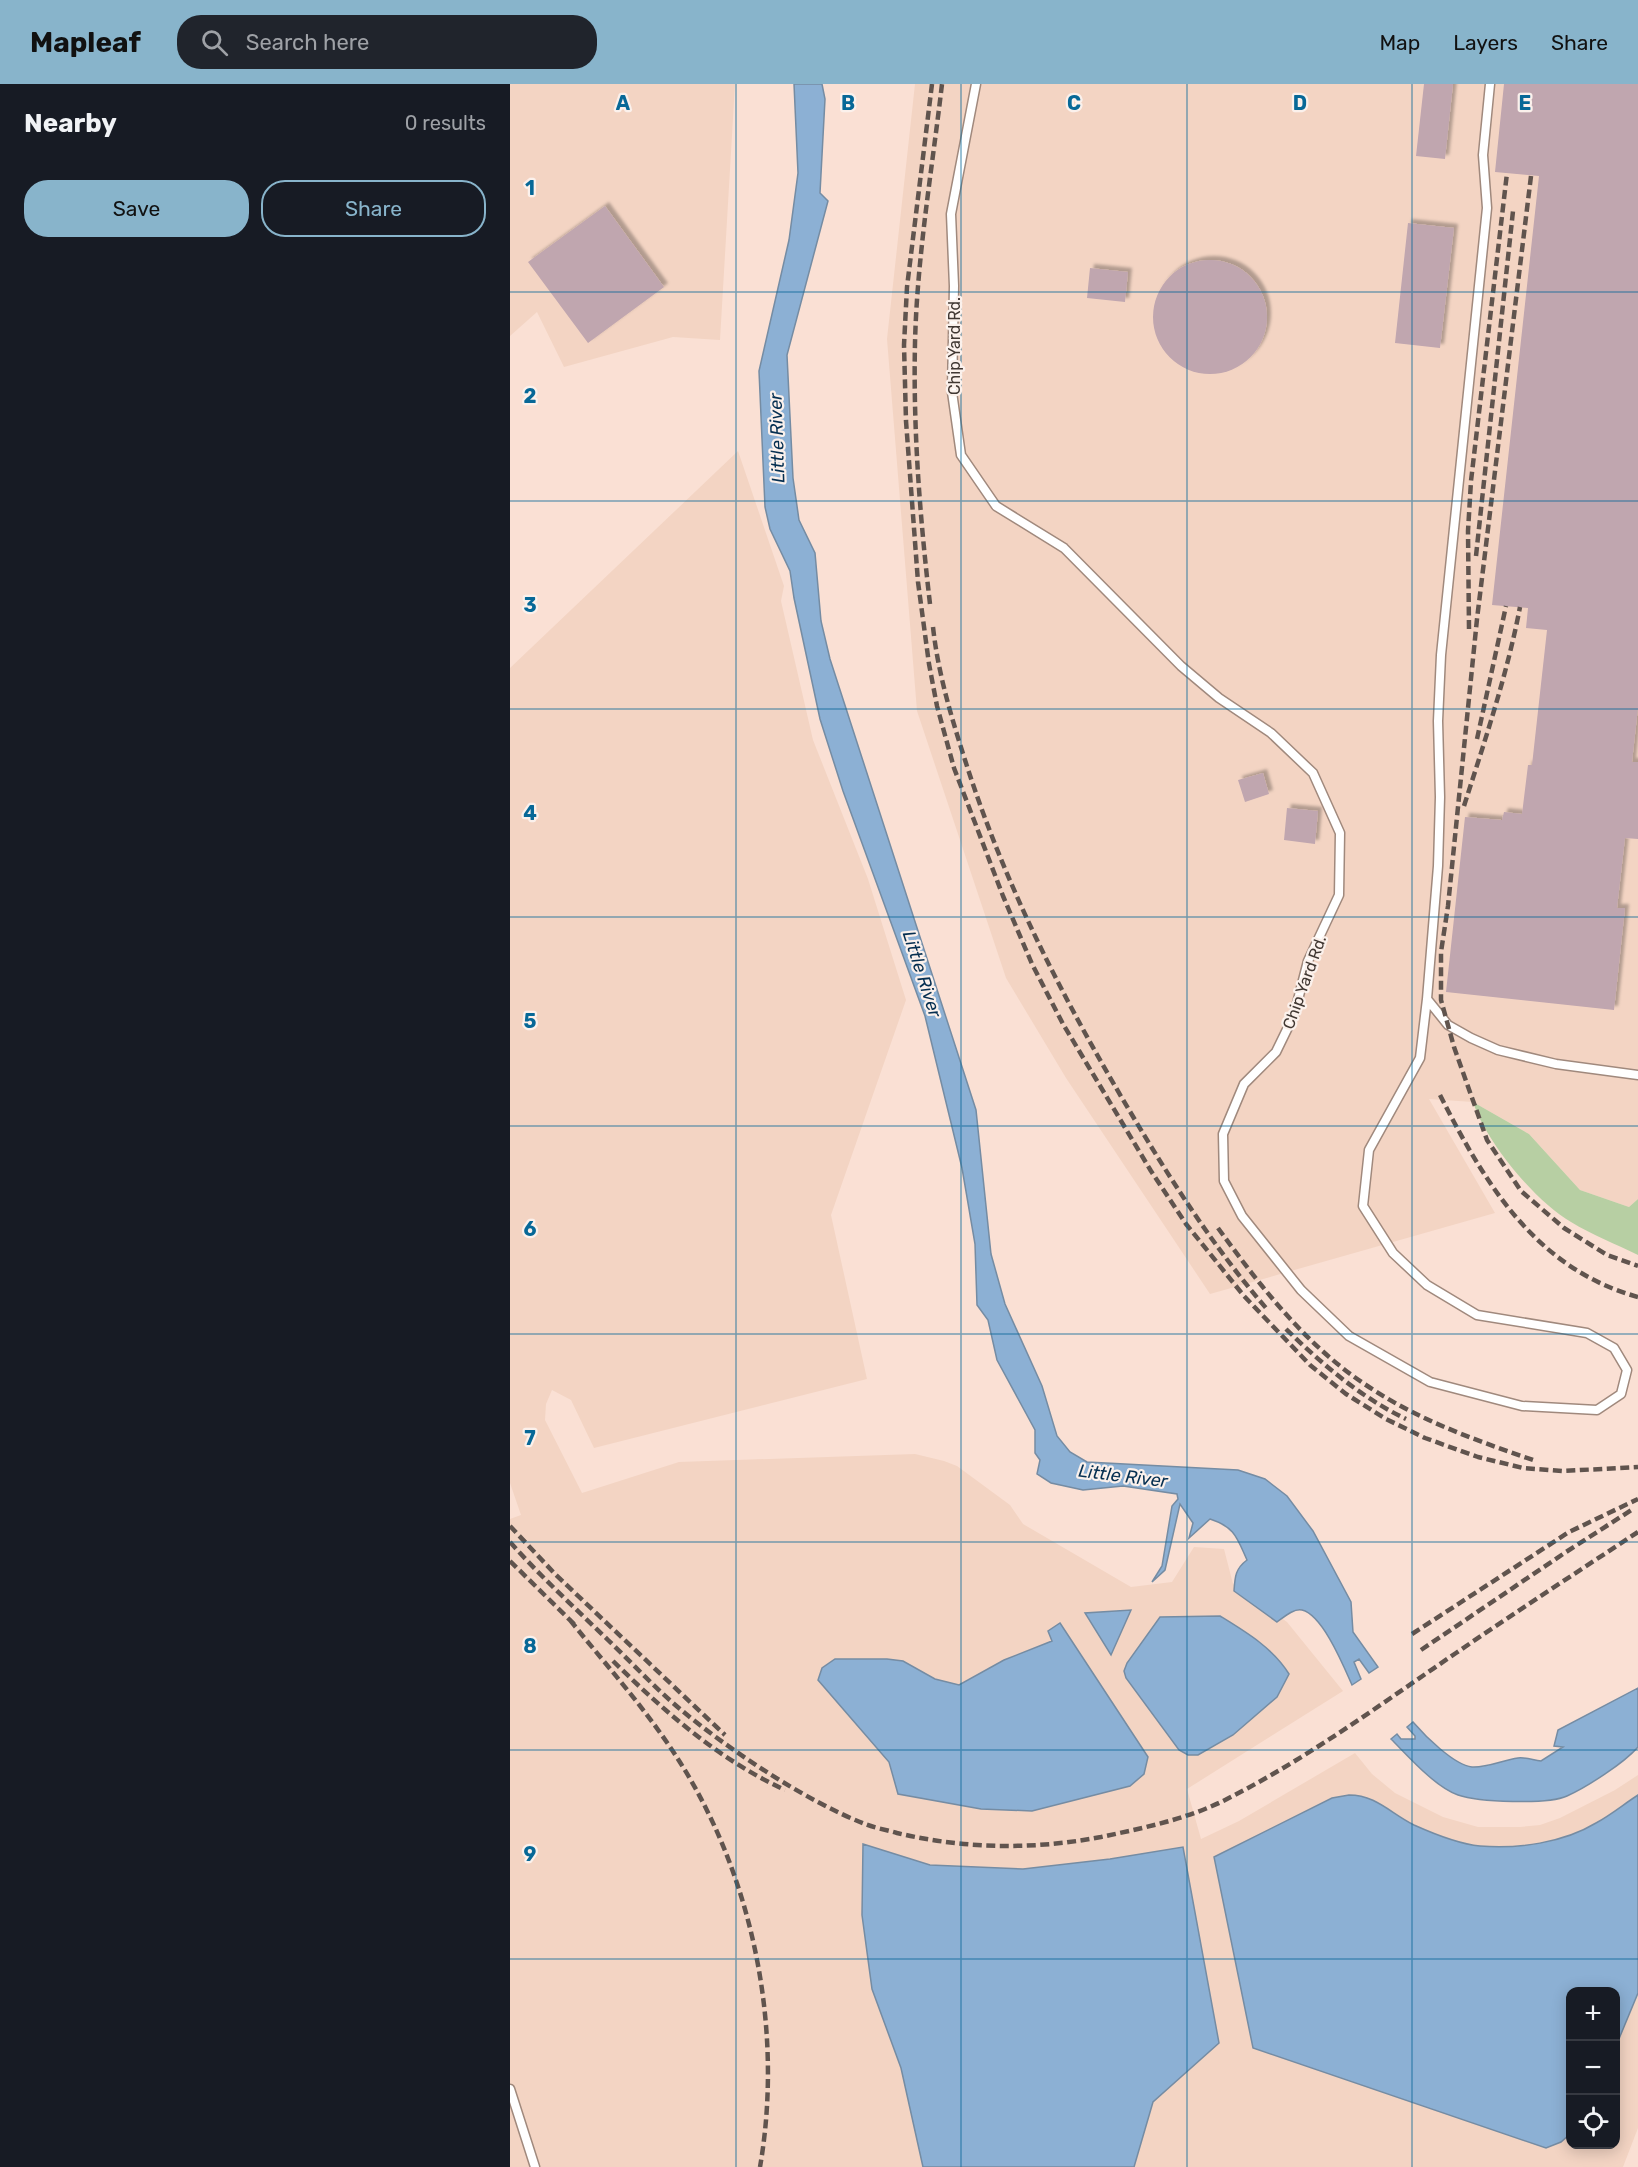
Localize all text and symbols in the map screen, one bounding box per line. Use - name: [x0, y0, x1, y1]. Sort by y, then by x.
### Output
- search box: [177, 15, 597, 69]
- text: Mapleaf: [30, 26, 141, 59]
- icon: search: [198, 26, 231, 59]
- text: Search here: [246, 29, 369, 56]
- text: Map: [1379, 30, 1420, 55]
- text: Layers: [1453, 30, 1518, 55]
- text: Share: [1551, 30, 1608, 55]
- text: A: [616, 91, 631, 115]
- text: B: [841, 91, 855, 115]
- text: C: [1067, 91, 1081, 115]
- text: D: [1293, 91, 1307, 115]
- text: E: [1519, 91, 1531, 115]
- text: Nearby: [24, 108, 117, 139]
- text: 0 results: [405, 111, 486, 135]
- text: 1: [525, 176, 535, 200]
- button: Save: [24, 180, 249, 237]
- button: Share: [261, 180, 486, 237]
- street label: Chip Yard Rd.: [945, 297, 964, 395]
- text: 2: [524, 384, 537, 408]
- water label: Little River: [764, 392, 790, 483]
- text: 3: [523, 593, 537, 617]
- text: 4: [523, 801, 537, 825]
- water label: Little River: [898, 928, 947, 1021]
- street label: Chip Yard Rd.: [1279, 933, 1330, 1032]
- text: 5: [524, 1009, 537, 1033]
- text: 6: [523, 1217, 537, 1241]
- text: 7: [524, 1426, 536, 1450]
- water label: Little River: [1077, 1460, 1170, 1493]
- text: 8: [523, 1634, 537, 1658]
- text: 9: [524, 1842, 537, 1866]
- map controls: [1566, 1987, 1620, 2149]
- button: +: [1566, 1987, 1620, 2041]
- button: −: [1566, 2041, 1620, 2095]
- button: locate: [1566, 2095, 1620, 2149]

